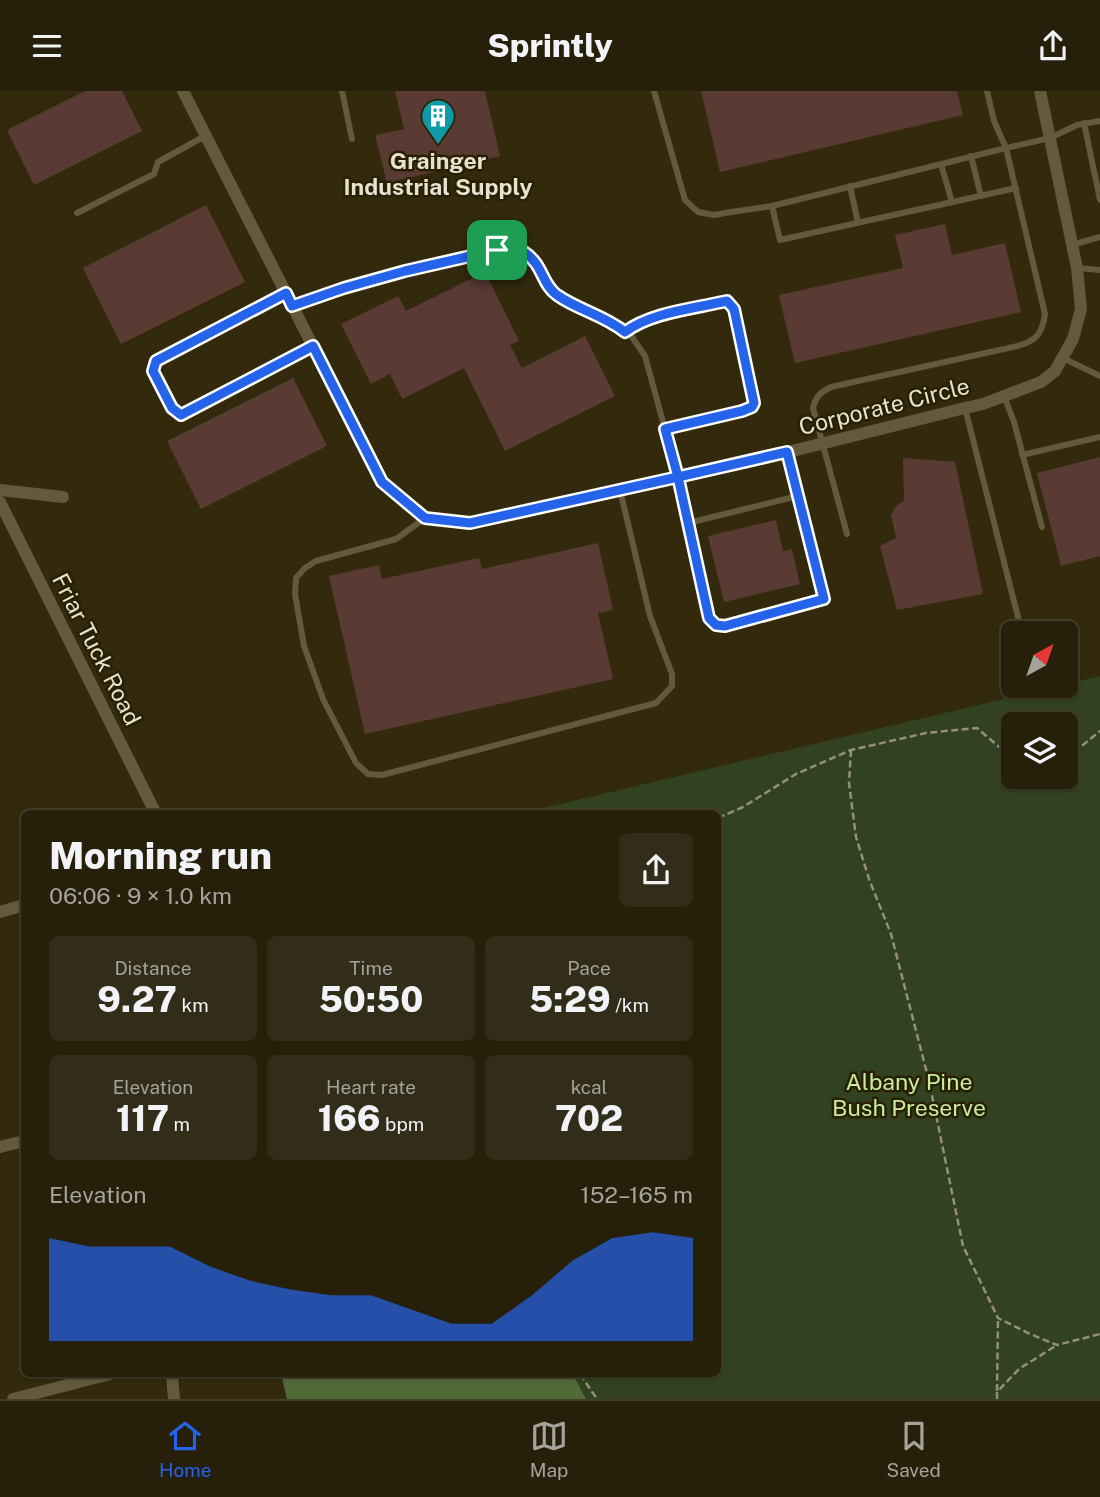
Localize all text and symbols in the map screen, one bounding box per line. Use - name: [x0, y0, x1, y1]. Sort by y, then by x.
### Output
- icon: menu: [28, 27, 66, 65]
- text: Sprintly: [487, 27, 613, 64]
- icon: share: [1034, 27, 1072, 65]
- building icon: Grainger Industrial Supply: [419, 97, 457, 146]
- place label: Grainger Industrial Supply: [344, 147, 533, 200]
- pin: [467, 220, 527, 280]
- icon: arrive: [478, 231, 516, 269]
- street label: Corporate Circle: [796, 372, 972, 440]
- street label: Friar Tuck Road: [47, 569, 147, 729]
- north arrow: [1001, 621, 1078, 698]
- map controls: [1001, 621, 1078, 789]
- button: layers: [1001, 712, 1078, 789]
- text: Morning run: [49, 833, 272, 878]
- button: share: [619, 833, 693, 907]
- text: 06:06 · 9 × 1.0 km: [49, 882, 232, 909]
- text: Distance: [114, 957, 192, 979]
- text: Time: [349, 957, 393, 979]
- text: Pace: [567, 957, 611, 979]
- text: 9.27: [97, 979, 177, 1020]
- text: 50:50: [319, 979, 423, 1020]
- text: 5:29: [529, 979, 611, 1020]
- text: km: [177, 994, 209, 1016]
- text: /km: [611, 994, 649, 1016]
- park label: Albany Pine Bush Preserve: [832, 1068, 986, 1121]
- text: Elevation: [113, 1076, 193, 1098]
- text: Heart rate: [326, 1076, 416, 1098]
- text: kcal: [571, 1076, 607, 1098]
- text: 117: [116, 1098, 169, 1139]
- text: 166: [318, 1098, 381, 1139]
- text: 702: [555, 1098, 623, 1139]
- text: m: [169, 1113, 190, 1135]
- text: bpm: [381, 1113, 424, 1135]
- text: Elevation: [49, 1181, 147, 1208]
- text: 152–165 m: [580, 1181, 693, 1208]
- tab: Home: [159, 1417, 211, 1481]
- tab: Map: [530, 1417, 568, 1481]
- tab: Saved: [887, 1417, 941, 1481]

